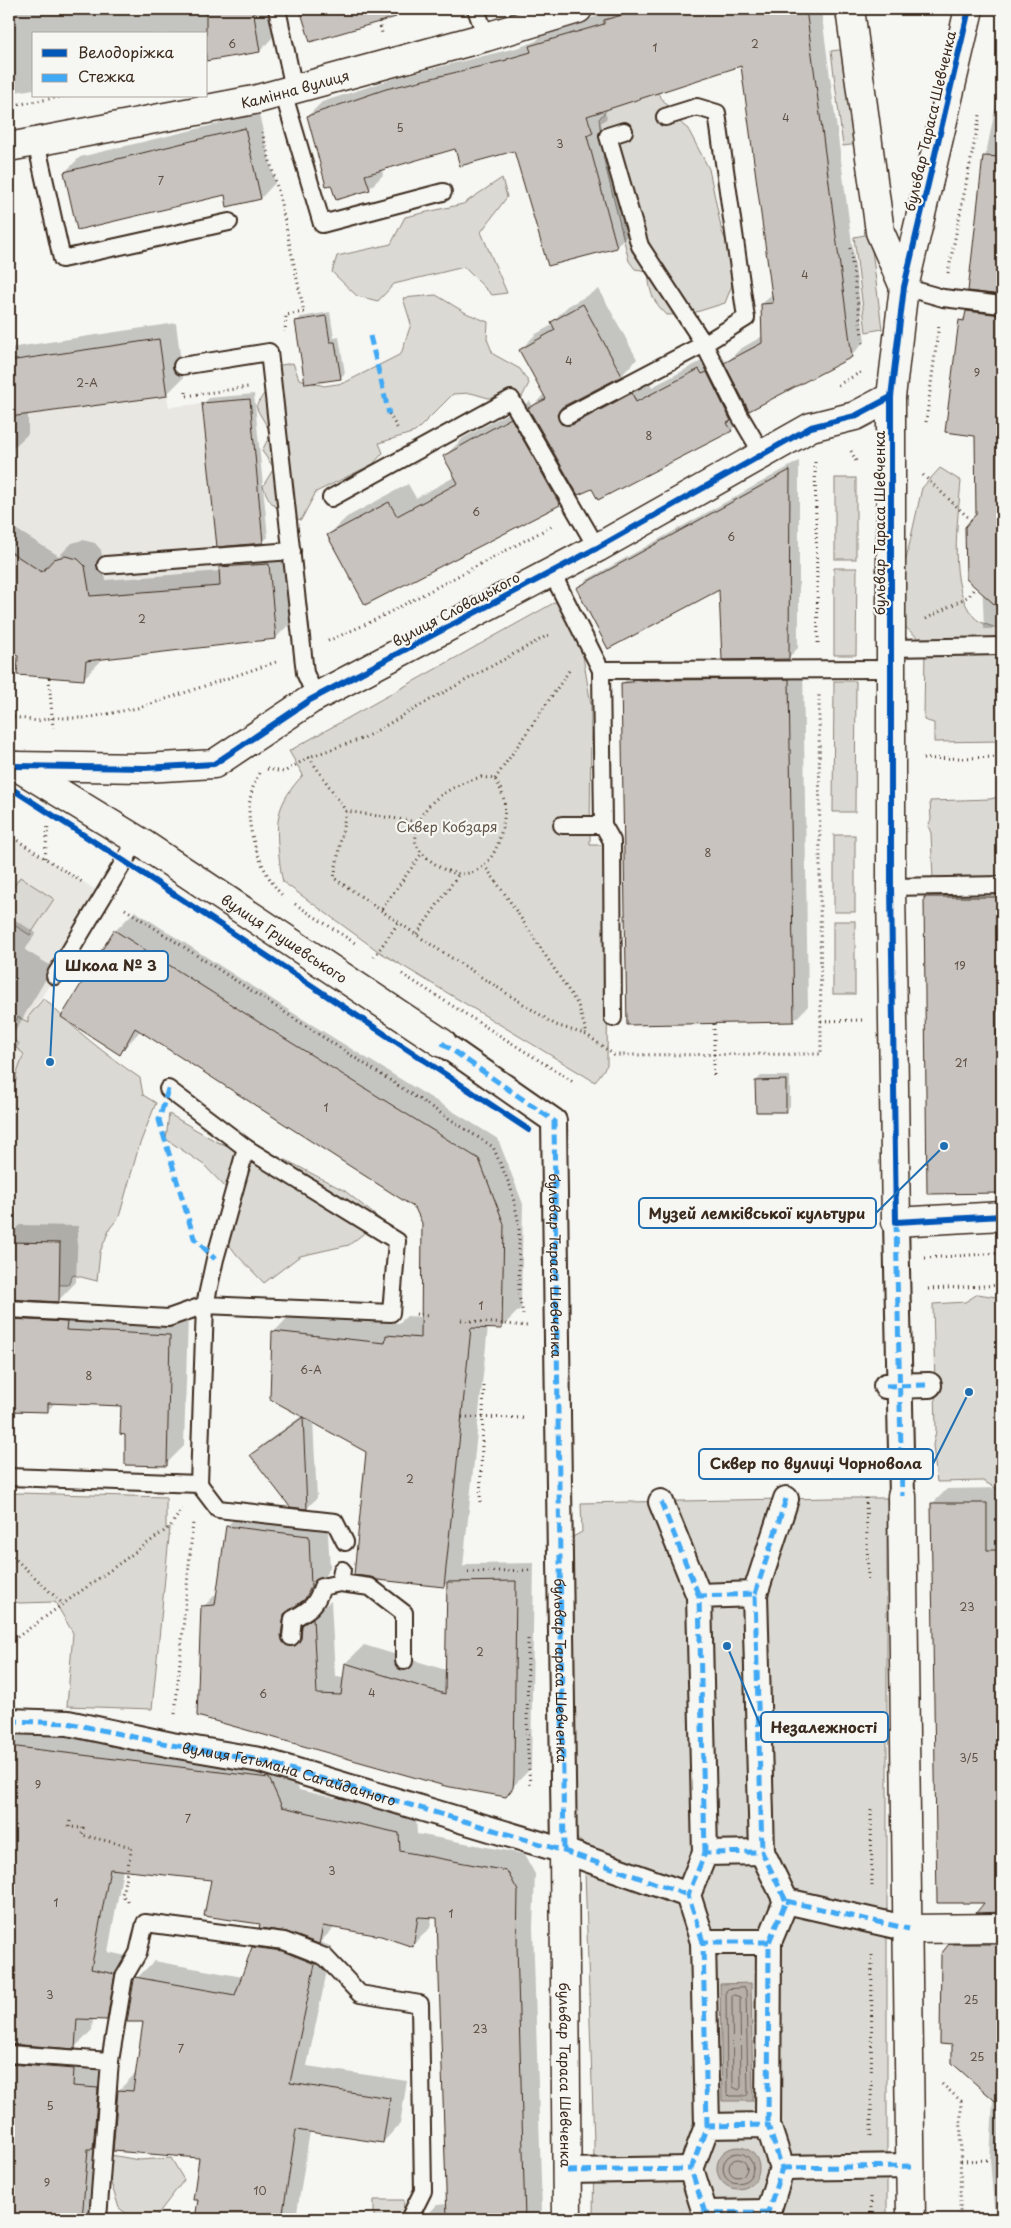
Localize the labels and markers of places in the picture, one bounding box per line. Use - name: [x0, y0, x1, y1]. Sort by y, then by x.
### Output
- callout: Школа № 3: [55, 951, 168, 981]
- callout: Музей лемківської культури: [639, 1198, 876, 1228]
- callout: Сквер по вулиці Чорновола: [699, 1449, 933, 1479]
- callout: Незалежності: [761, 1712, 888, 1742]

